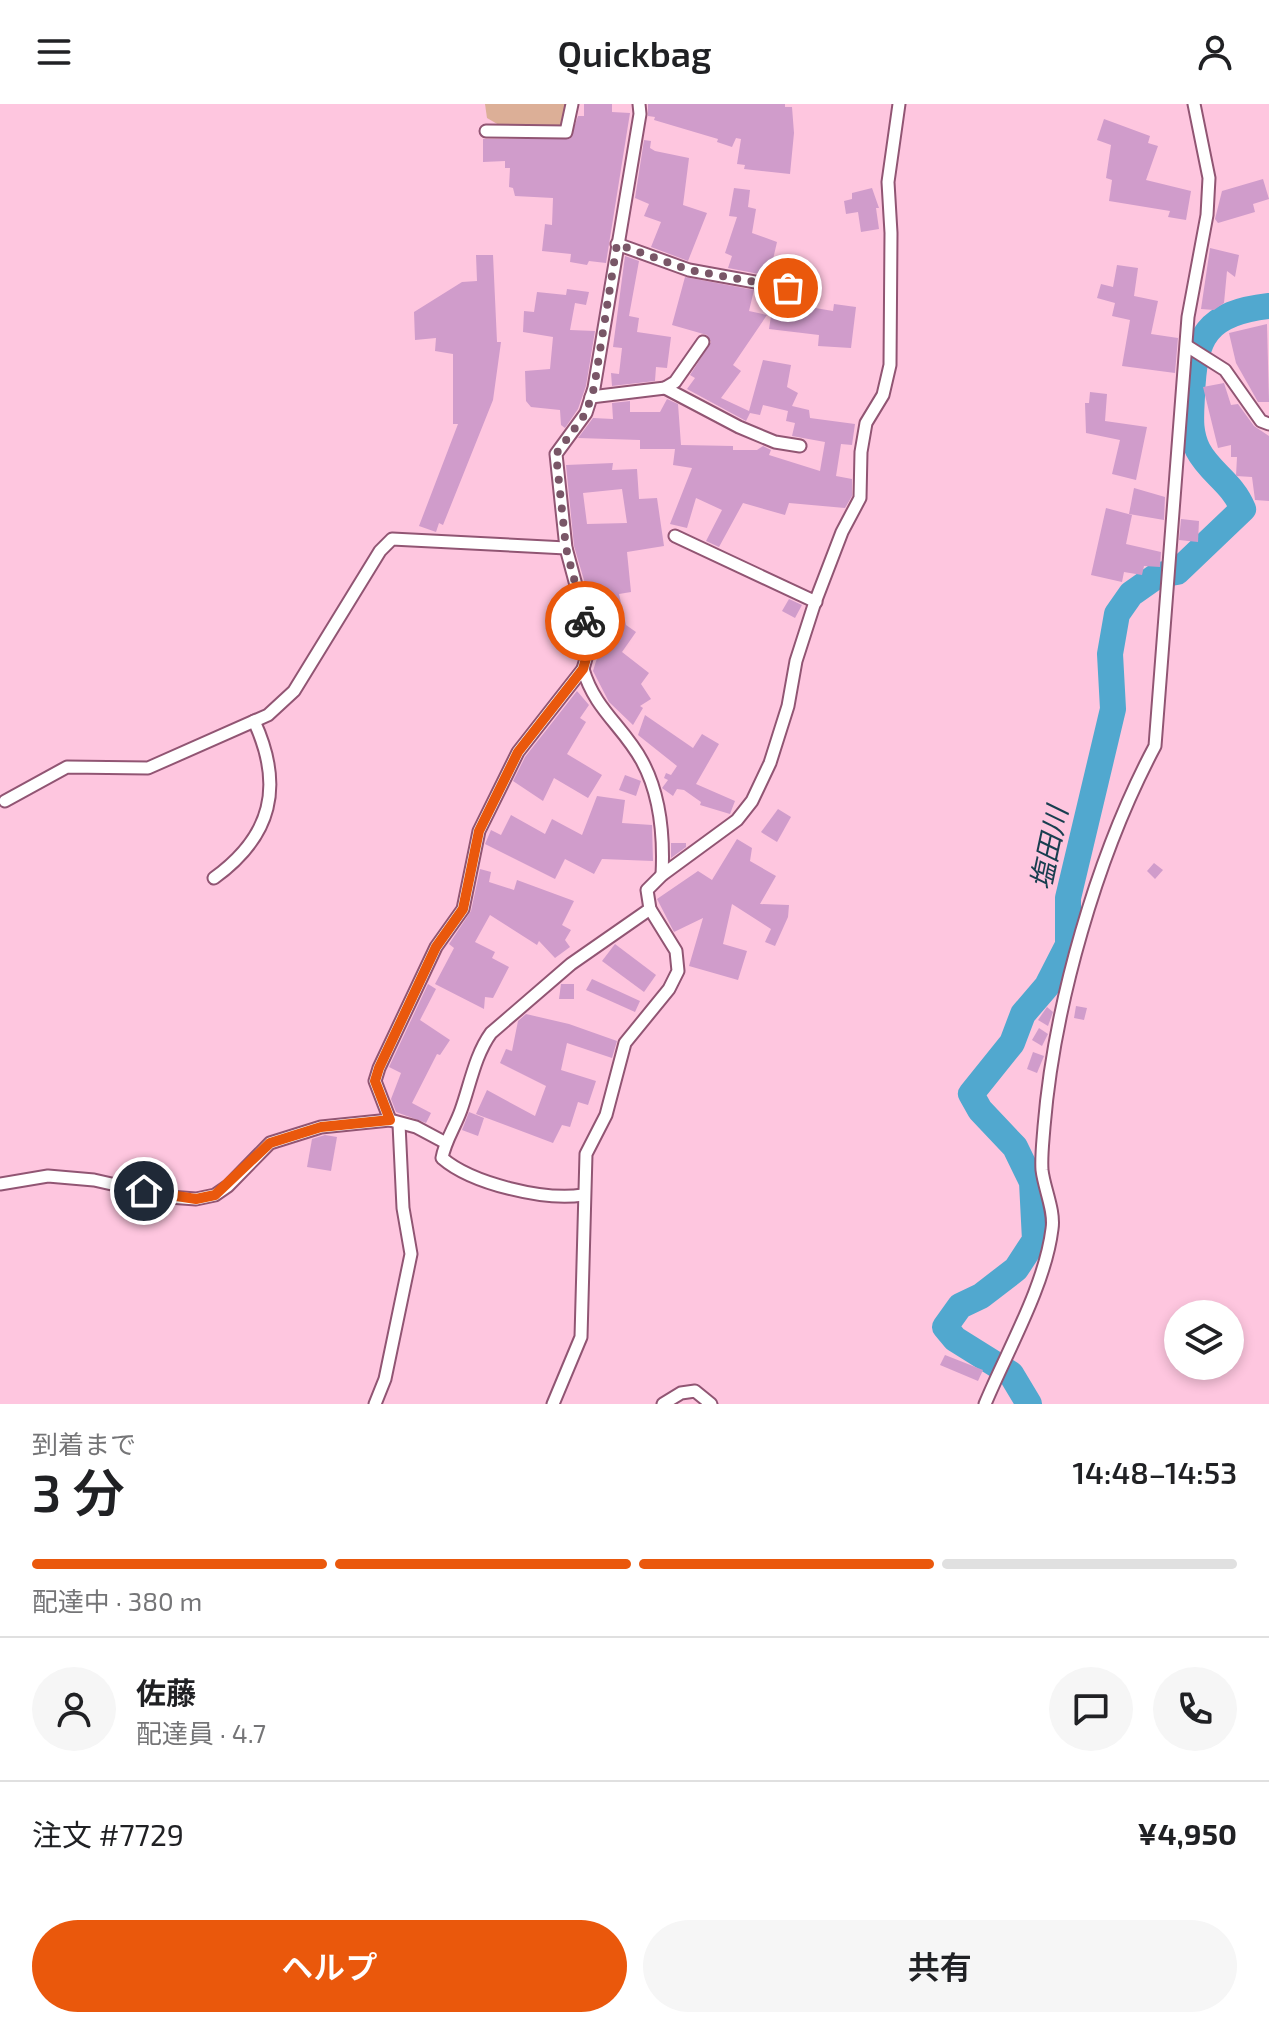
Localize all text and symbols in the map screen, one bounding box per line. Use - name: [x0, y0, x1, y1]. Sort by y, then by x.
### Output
- icon: menu: [32, 30, 76, 74]
- icon: person: [1193, 30, 1237, 74]
- text: Quickbag: [557, 31, 712, 74]
- pin: [754, 254, 822, 322]
- icon: bag: [766, 266, 810, 310]
- courier: [545, 581, 625, 661]
- icon: bike: [563, 599, 607, 643]
- water label: 塩田川: [1023, 800, 1074, 893]
- pin: [110, 1157, 178, 1225]
- icon: home: [122, 1169, 166, 1213]
- map controls: [1164, 1300, 1244, 1380]
- button: layers: [1164, 1300, 1244, 1380]
- text: 到着まで: [32, 1428, 136, 1459]
- text: 14:48–14:53: [1073, 1454, 1237, 1490]
- text: 3 分: [32, 1460, 125, 1522]
- text: 配達中 · 380 m: [32, 1585, 202, 1616]
- button: person: [32, 1667, 116, 1751]
- button: chat: [1049, 1667, 1133, 1751]
- button: phone: [1153, 1667, 1237, 1751]
- text: 佐藤: [136, 1674, 196, 1710]
- text: 配達員 · 4.7: [136, 1717, 266, 1748]
- text: ¥4,950: [1138, 1815, 1237, 1851]
- text: 注文 #7729: [32, 1816, 184, 1852]
- button: ヘルプ: [32, 1920, 627, 2012]
- button: 共有: [643, 1920, 1237, 2012]

